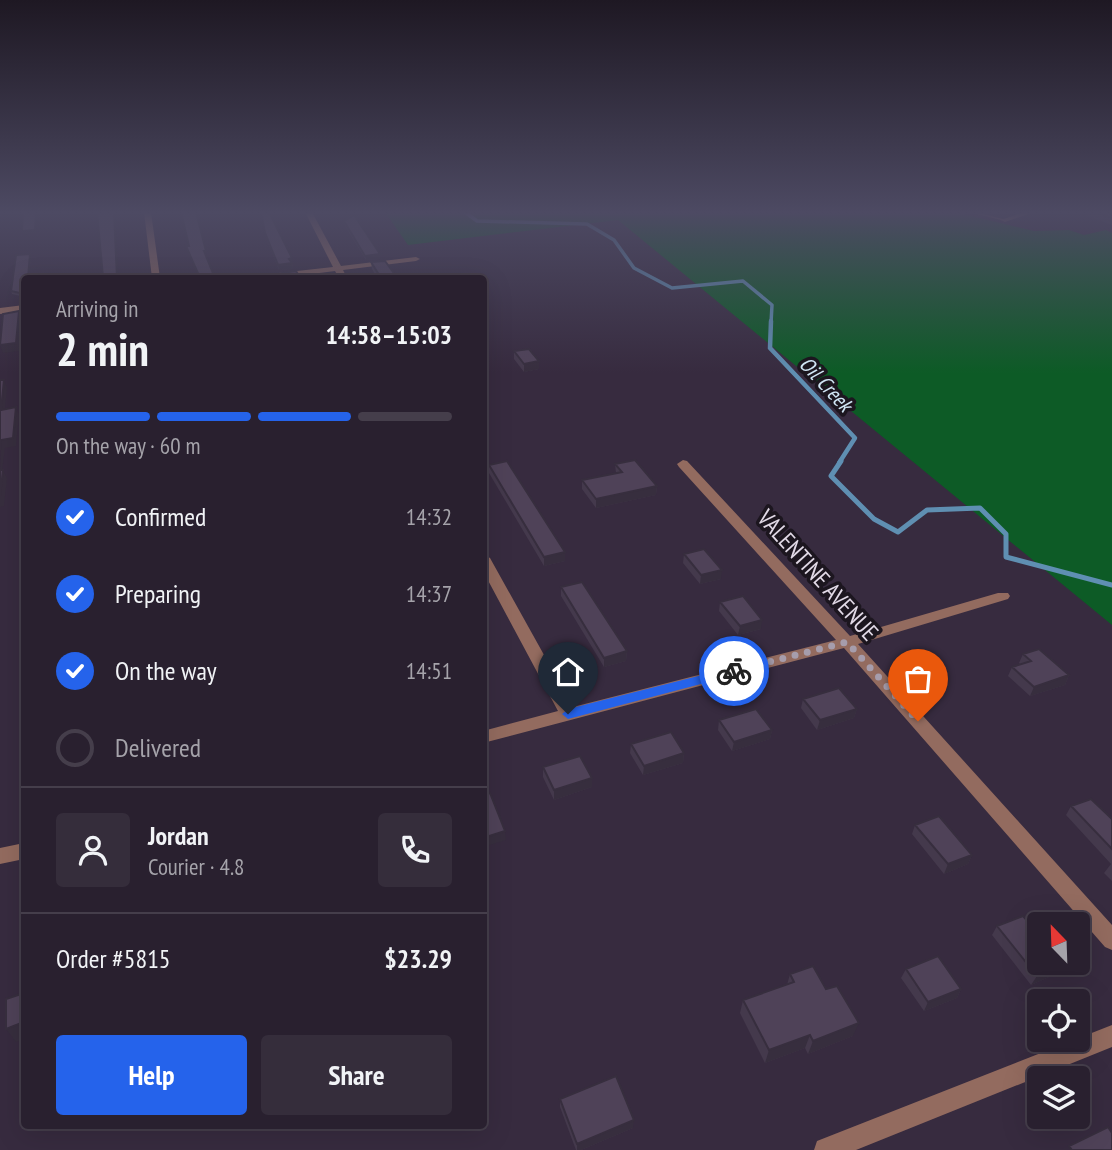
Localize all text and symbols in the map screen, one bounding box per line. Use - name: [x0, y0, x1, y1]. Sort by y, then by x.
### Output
- text: Arriving in: [56, 294, 138, 323]
- text: 14:58–15:03: [325, 318, 452, 351]
- text: 2 min: [56, 319, 149, 379]
- water label: Oil Creek: [794, 351, 860, 419]
- text: On the way · 60 m: [56, 431, 200, 460]
- icon: check: [56, 498, 94, 536]
- text: Confirmed: [115, 500, 206, 533]
- text: 14:32: [406, 502, 452, 531]
- street label: VALENTINE AVENUE: [750, 502, 885, 647]
- icon: check: [56, 575, 94, 613]
- text: Preparing: [115, 577, 201, 610]
- text: 14:37: [406, 579, 452, 608]
- courier: [699, 636, 769, 706]
- pin: [538, 642, 598, 714]
- pin: [888, 649, 948, 721]
- icon: check: [56, 652, 94, 690]
- icon: bike: [715, 652, 753, 690]
- icon: home: [549, 653, 587, 691]
- text: On the way: [115, 654, 217, 687]
- text: 14:51: [406, 656, 452, 685]
- icon: bag: [899, 660, 937, 698]
- text: Delivered: [115, 731, 201, 764]
- button: person: [56, 813, 130, 887]
- button: phone: [378, 813, 452, 887]
- text: Jordan: [148, 819, 209, 852]
- text: Courier · 4.8: [148, 852, 244, 881]
- north arrow: [1027, 912, 1090, 975]
- map controls: [1027, 912, 1090, 1129]
- text: Order #5815: [56, 942, 171, 975]
- text: $23.29: [384, 942, 452, 975]
- button: locate: [1027, 989, 1090, 1052]
- button: Help: [56, 1035, 247, 1115]
- button: Share: [261, 1035, 452, 1115]
- button: layers: [1027, 1066, 1090, 1129]

